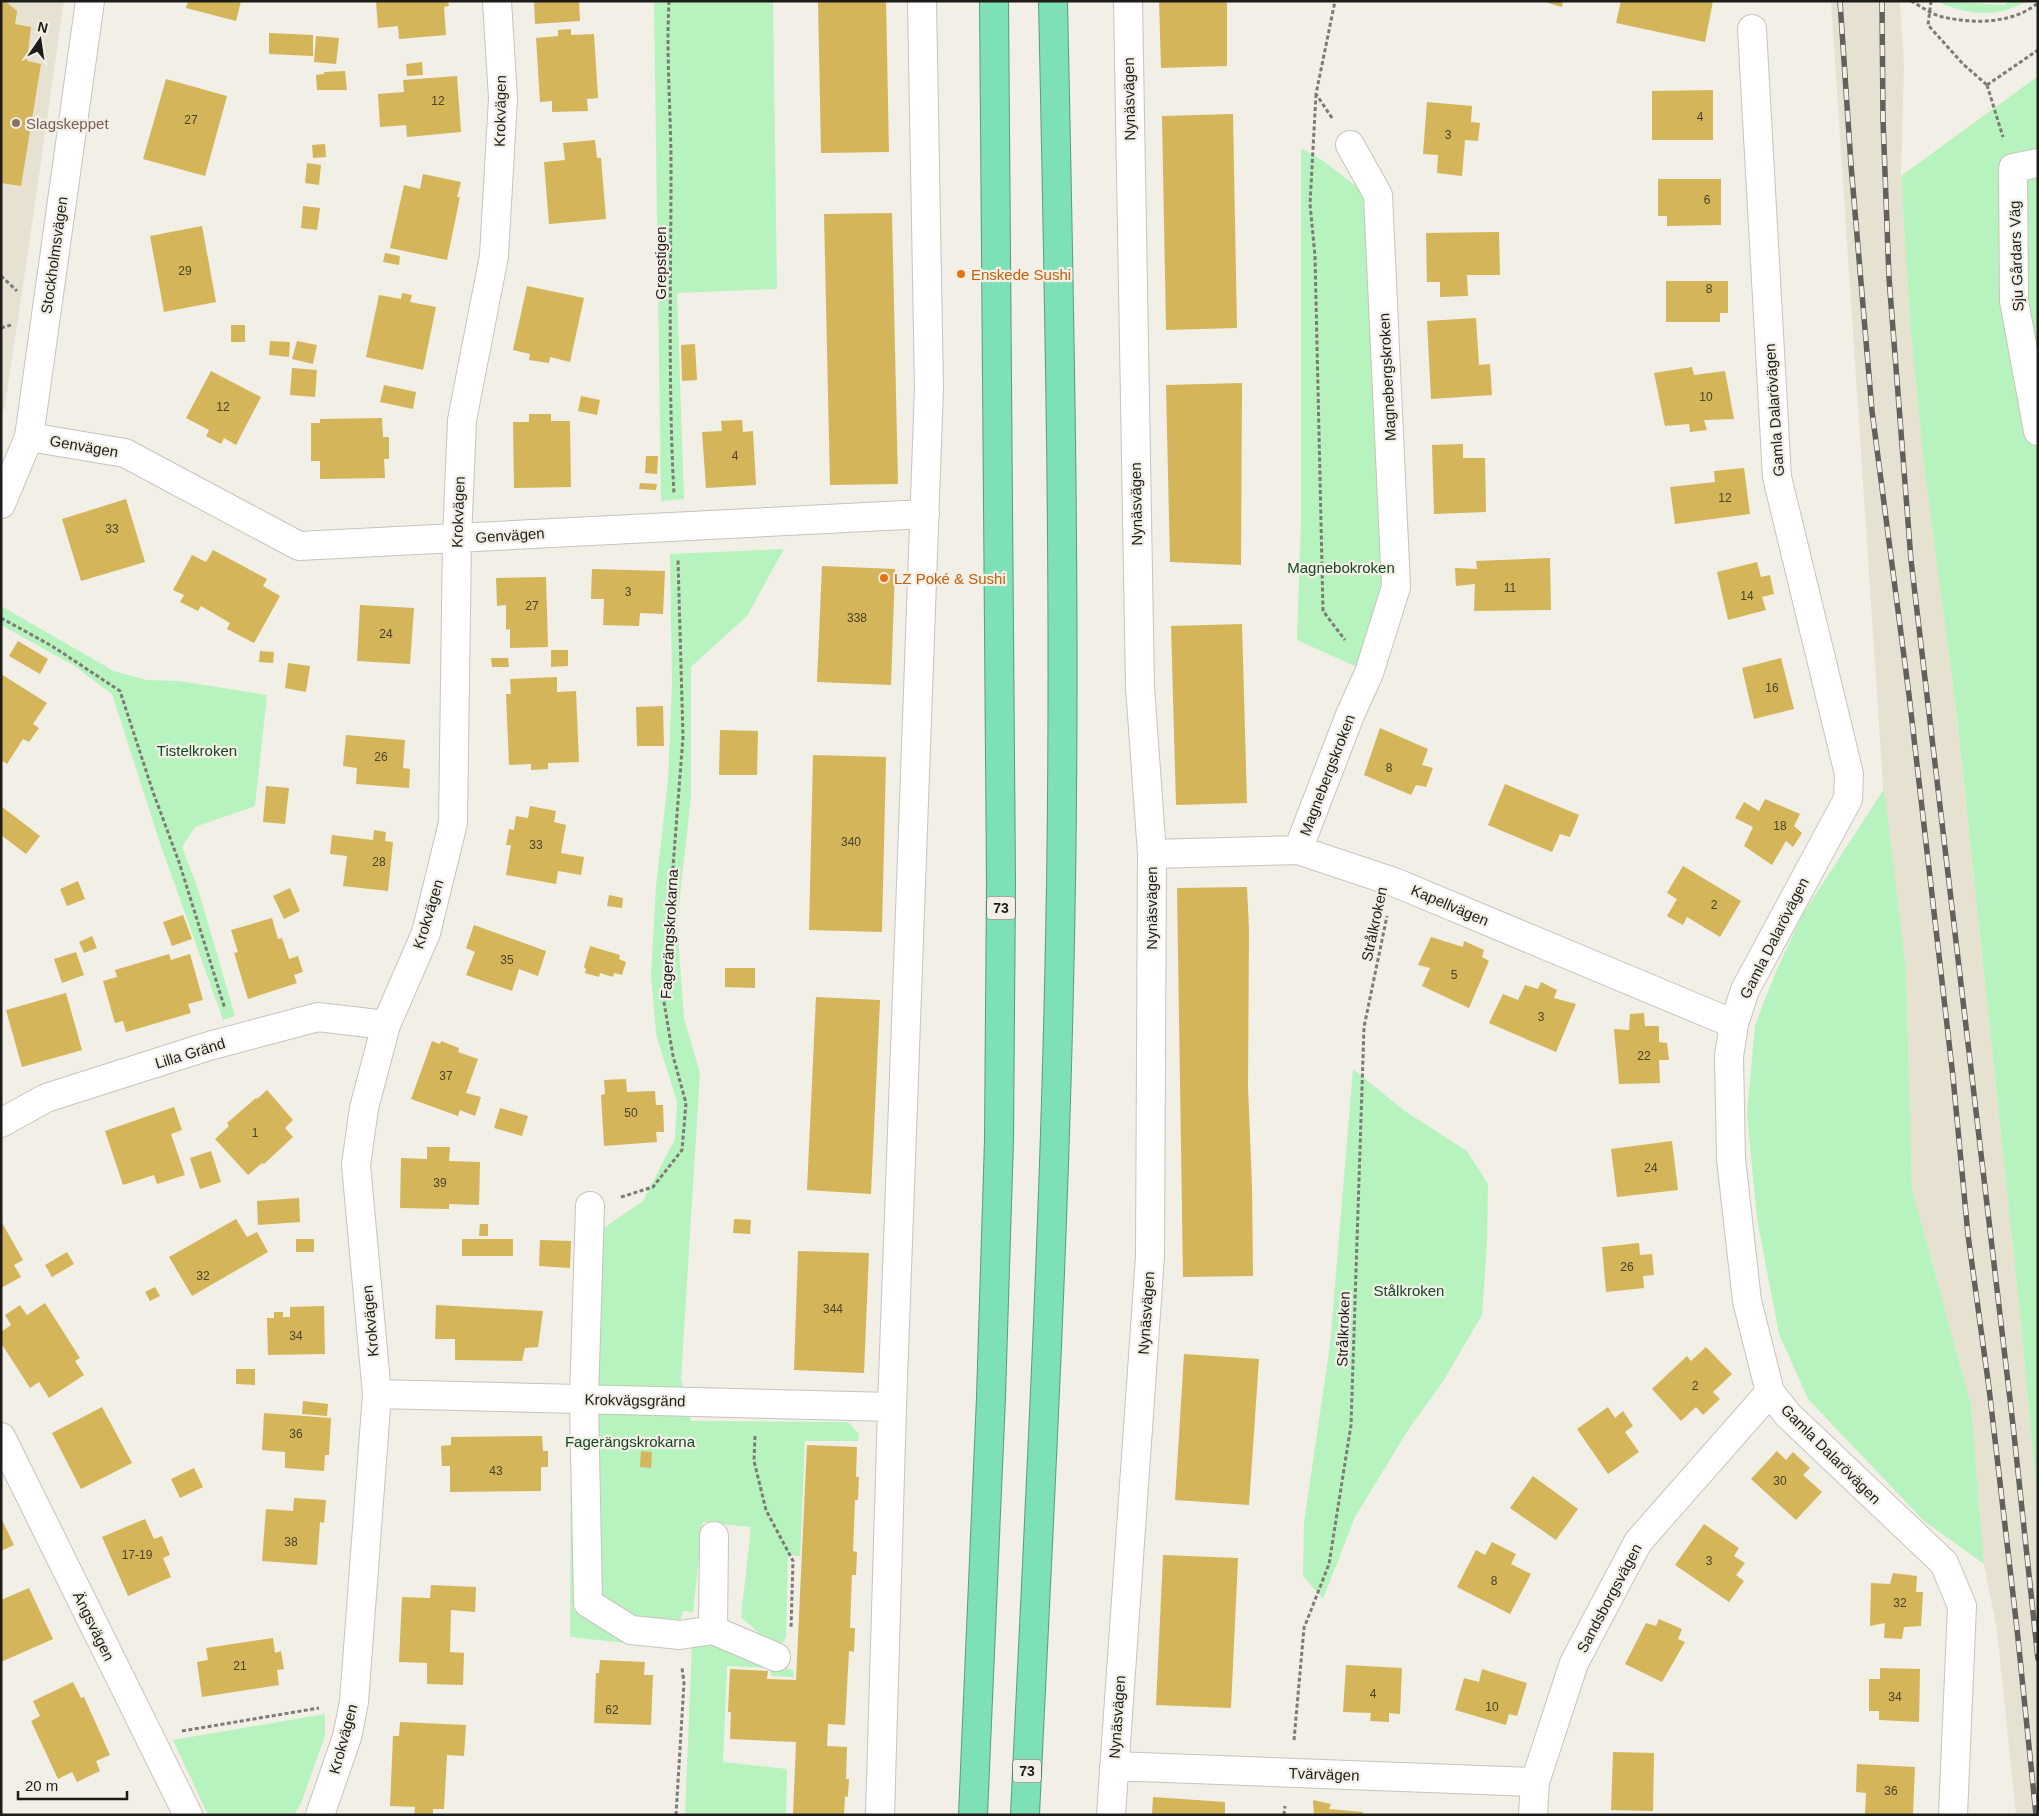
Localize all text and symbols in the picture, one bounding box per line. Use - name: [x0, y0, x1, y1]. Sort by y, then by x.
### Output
- north arrow: [15, 15, 65, 65]
- text: N: [36, 18, 50, 36]
- street label: Nynäsvägen: [1120, 57, 1138, 141]
- street label: Krokvägen: [491, 75, 509, 147]
- house number: 12: [431, 94, 445, 108]
- house number: 4: [1697, 110, 1704, 124]
- house number: 27: [184, 113, 198, 127]
- place label: Slagskeppet: [26, 115, 109, 132]
- marker: Slagskeppet: [10, 117, 22, 129]
- house number: 3: [1445, 128, 1452, 142]
- house number: 6: [1704, 193, 1711, 207]
- street label: Stockholmsvägen: [37, 195, 71, 315]
- street label: Sju Gårdars Väg: [2006, 200, 2026, 312]
- street label: Grepstigen: [652, 226, 669, 300]
- house number: 29: [178, 264, 192, 278]
- place label: Enskede Sushi: [971, 266, 1071, 283]
- marker: Enskede Sushi: [955, 268, 967, 280]
- house number: 8: [1706, 282, 1713, 296]
- street label: Magnebergskroken: [1375, 312, 1399, 442]
- street label: Gamla Dalarövägen: [1761, 343, 1787, 477]
- house number: 10: [1699, 390, 1713, 404]
- house number: 12: [216, 400, 230, 414]
- street label: Genvägen: [48, 432, 120, 460]
- house number: 4: [732, 449, 739, 463]
- street label: Nynäsvägen: [1127, 462, 1145, 546]
- street label: Krokvägen: [448, 476, 468, 548]
- house number: 12: [1718, 491, 1732, 505]
- house number: 33: [105, 522, 119, 536]
- street label: Genvägen: [475, 524, 545, 546]
- park label: Magnebokroken: [1287, 559, 1395, 576]
- place label: LZ Poké & Sushi: [894, 570, 1006, 587]
- marker: LZ Poké & Sushi: [878, 572, 890, 584]
- house number: 11: [1504, 581, 1517, 595]
- house number: 3: [625, 585, 632, 599]
- house number: 14: [1740, 589, 1754, 603]
- house number: 27: [525, 599, 539, 613]
- house number: 338: [847, 611, 867, 625]
- house number: 24: [379, 627, 393, 641]
- house number: 16: [1765, 681, 1779, 695]
- street label: Magnebergskroken: [1296, 712, 1358, 838]
- park label: Tistelkroken: [157, 742, 237, 759]
- house number: 26: [374, 750, 388, 764]
- house number: 8: [1386, 761, 1393, 775]
- house number: 18: [1773, 819, 1787, 833]
- house number: 340: [841, 835, 861, 849]
- house number: 33: [529, 838, 543, 852]
- house number: 28: [372, 855, 386, 869]
- street label: Nynäsvägen: [1143, 866, 1160, 950]
- street label: Fagerängskrokarna: [657, 868, 681, 999]
- street label: Gamla Dalarövägen: [1736, 875, 1812, 1001]
- street label: Krokvägen: [409, 877, 447, 951]
- street label: Kapellvägen: [1409, 881, 1491, 929]
- street label: Strålkroken: [1358, 885, 1390, 963]
- road number: 73: [987, 896, 1015, 920]
- house number: 2: [1711, 898, 1718, 912]
- house number: 35: [500, 953, 514, 967]
- house number: 5: [1451, 968, 1458, 982]
- house number: 3: [1538, 1010, 1545, 1024]
- street label: Lilla Gränd: [153, 1034, 227, 1072]
- house number: 22: [1637, 1049, 1651, 1063]
- house number: 37: [439, 1069, 453, 1083]
- house number: 50: [624, 1106, 638, 1120]
- house number: 1: [252, 1126, 259, 1140]
- house number: 24: [1644, 1161, 1658, 1175]
- house number: 39: [433, 1176, 447, 1190]
- house number: 26: [1620, 1260, 1634, 1274]
- house number: 32: [196, 1269, 210, 1283]
- street label: Nynäsvägen: [1135, 1271, 1157, 1355]
- park label: Stålkroken: [1374, 1282, 1444, 1299]
- street label: Krokvägen: [358, 1285, 382, 1357]
- street label: Strålkroken: [1333, 1291, 1353, 1367]
- house number: 344: [823, 1302, 843, 1316]
- house number: 34: [289, 1329, 303, 1343]
- house number: 2: [1692, 1379, 1699, 1393]
- street label: Krokvägsgränd: [584, 1391, 686, 1409]
- street label: Gamla Dalarövägen: [1778, 1401, 1884, 1507]
- house number: 36: [289, 1427, 303, 1441]
- park label: Fagerängskrokarna: [565, 1433, 696, 1450]
- house number: 43: [489, 1464, 503, 1478]
- house number: 30: [1773, 1474, 1787, 1488]
- house number: 38: [284, 1535, 298, 1549]
- street label: Sandsborgsvägen: [1573, 1541, 1645, 1655]
- house number: 17-19: [122, 1548, 153, 1562]
- house number: 3: [1706, 1554, 1713, 1568]
- house number: 8: [1491, 1574, 1498, 1588]
- street label: Ängsvägen: [70, 1589, 118, 1663]
- house number: 32: [1893, 1596, 1907, 1610]
- house number: 21: [233, 1659, 247, 1673]
- street label: Nynäsvägen: [1106, 1675, 1128, 1759]
- house number: 4: [1370, 1687, 1377, 1701]
- house number: 34: [1888, 1690, 1902, 1704]
- house number: 10: [1485, 1700, 1499, 1714]
- street label: Krokvägen: [326, 1702, 360, 1776]
- house number: 62: [605, 1703, 619, 1717]
- road number: 73: [1013, 1760, 1041, 1782]
- street label: Tvärvägen: [1288, 1764, 1360, 1784]
- scale bar: [18, 1768, 126, 1800]
- text: 20 m: [25, 1777, 58, 1794]
- house number: 36: [1884, 1784, 1898, 1798]

